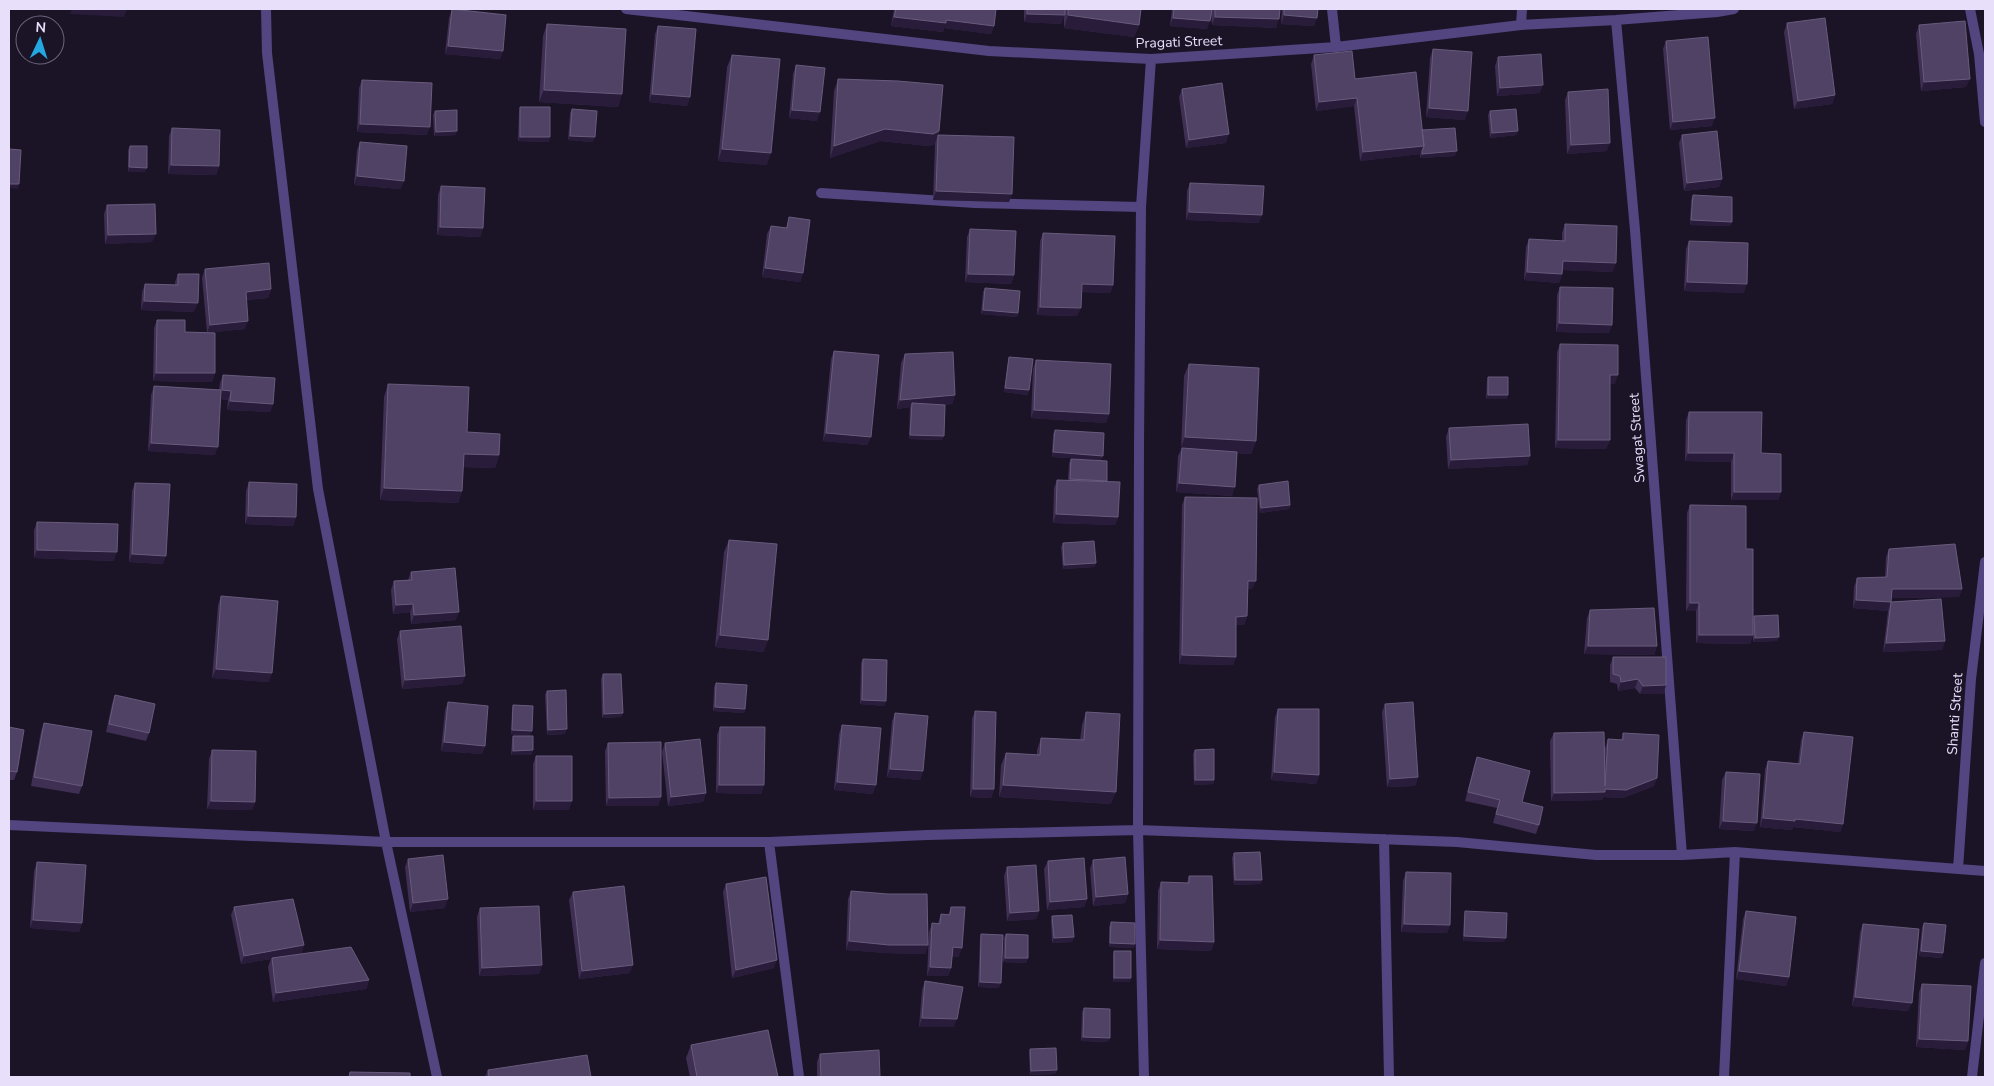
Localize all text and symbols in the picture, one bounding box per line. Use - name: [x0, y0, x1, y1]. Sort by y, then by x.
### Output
- north arrow: [15, 15, 65, 65]
- text: N: [35, 18, 47, 37]
- street label: Pragati Street: [1135, 31, 1223, 53]
- street label: Swagat Street: [1624, 392, 1650, 484]
- street label: Shanti Street: [1943, 672, 1967, 756]

